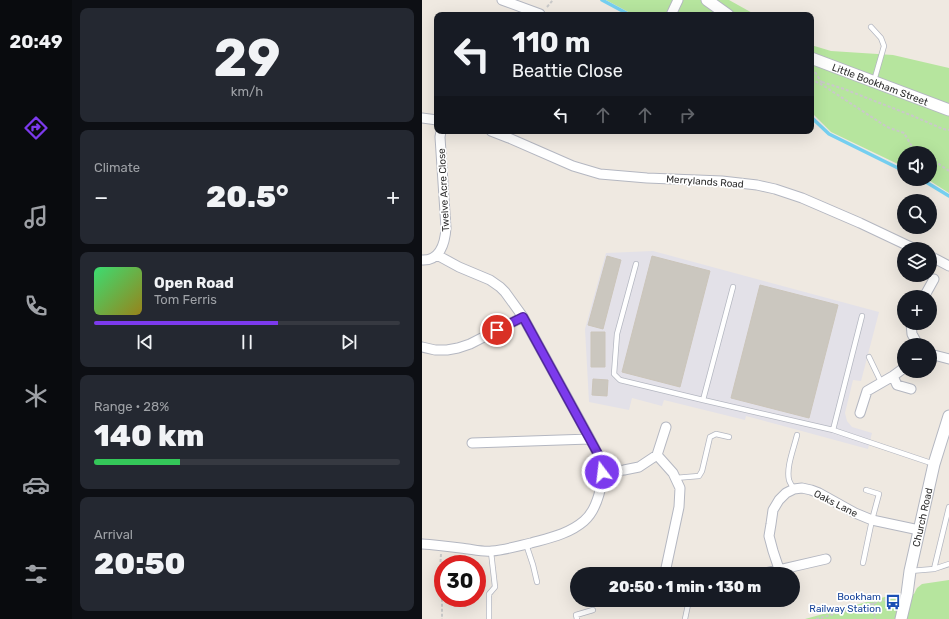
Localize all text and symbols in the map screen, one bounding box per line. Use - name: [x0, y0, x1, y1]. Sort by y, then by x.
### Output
- text: 110 m: [512, 26, 590, 59]
- text: 29: [213, 27, 281, 89]
- icon: left: [446, 28, 498, 80]
- text: 20:49: [10, 31, 62, 53]
- text: Beattie Close: [512, 60, 623, 82]
- street label: Little Bookham Street: [830, 61, 930, 109]
- text: km/h: [231, 84, 263, 99]
- icon: left: [550, 104, 572, 126]
- icon: ahead: [592, 104, 614, 126]
- icon: ahead: [634, 104, 656, 126]
- icon: right: [676, 104, 698, 126]
- icon: directions: [22, 114, 50, 142]
- map controls: [897, 146, 937, 378]
- button: sound: [897, 146, 937, 186]
- street label: Twelve Acre Close: [436, 148, 452, 232]
- text: Climate: [94, 160, 140, 175]
- street label: Merrylands Road: [666, 173, 744, 191]
- text: 20.5°: [206, 179, 289, 215]
- text: −: [94, 184, 108, 211]
- text: +: [386, 184, 400, 211]
- button: search: [897, 194, 937, 234]
- icon: music: [22, 203, 50, 231]
- button: layers: [897, 242, 937, 282]
- text: Open Road: [154, 274, 234, 292]
- button: +: [897, 290, 937, 330]
- icon: phone: [22, 292, 50, 320]
- text: Tom Ferris: [154, 292, 217, 307]
- pin: [480, 313, 514, 347]
- icon: arrive: [486, 319, 508, 341]
- icon: previous: [134, 331, 156, 353]
- icon: pause: [236, 331, 258, 353]
- icon: next: [338, 331, 360, 353]
- button: −: [897, 338, 937, 378]
- icon: climate: [22, 382, 50, 410]
- text: Range · 28%: [94, 399, 169, 414]
- text: 140 km: [94, 418, 204, 454]
- position arrow: [581, 451, 623, 493]
- icon: car: [22, 471, 50, 499]
- street label: Church Road: [911, 487, 935, 548]
- street label: Oaks Lane: [812, 488, 860, 520]
- text: Arrival: [94, 527, 133, 542]
- text: 20:50: [94, 546, 186, 582]
- speed limit sign: 30: [434, 555, 486, 607]
- icon: filters: [22, 560, 50, 588]
- text: 20:50 · 1 min · 130 m: [609, 578, 761, 596]
- place label: Bookham Railway Station: [809, 591, 881, 615]
- bus stop icon: Bookham Railway Station: [884, 593, 902, 611]

